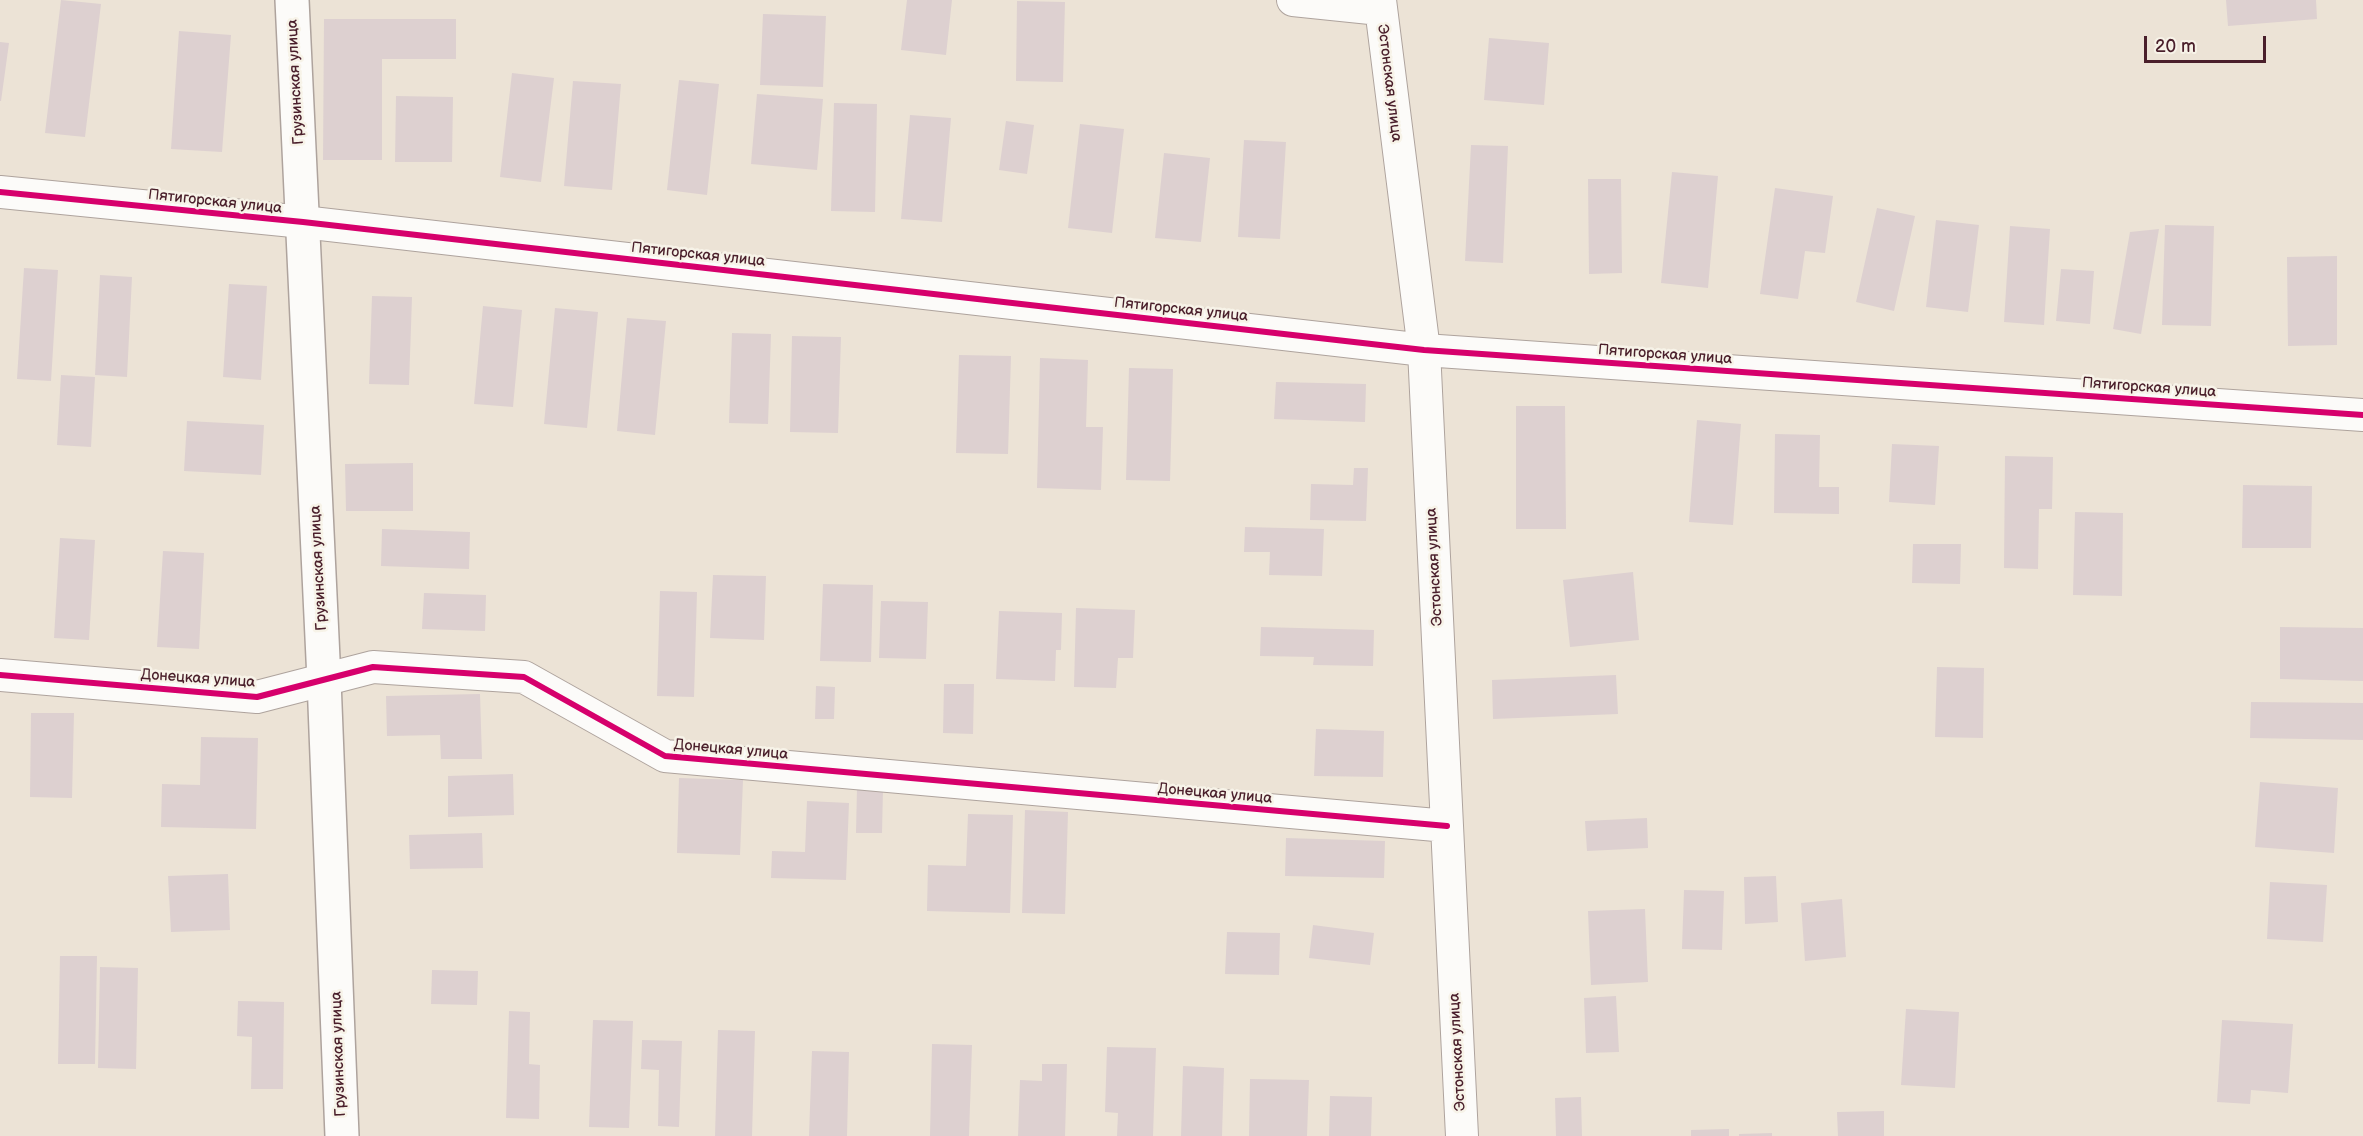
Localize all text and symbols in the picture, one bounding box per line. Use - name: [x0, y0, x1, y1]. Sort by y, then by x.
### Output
- street label: Грузинская улица: [284, 19, 308, 145]
- street label: Эстонская улица: [1373, 23, 1405, 143]
- scale bar: [2147, 24, 2268, 62]
- text: 20 m: [2155, 36, 2196, 57]
- street label: Пятигорская улица: [147, 186, 283, 218]
- street label: Пятигорская улица: [630, 239, 766, 271]
- street label: Пятигорская улица: [1113, 294, 1249, 326]
- street label: Пятигорская улица: [1597, 341, 1733, 369]
- street label: Пятигорская улица: [2081, 374, 2217, 402]
- street label: Грузинская улица: [307, 505, 331, 631]
- street label: Эстонская улица: [1423, 507, 1447, 627]
- street label: Донецкая улица: [140, 666, 256, 692]
- street label: Донецкая улица: [673, 736, 789, 764]
- street label: Донецкая улица: [1157, 780, 1273, 808]
- street label: Грузинская улица: [328, 991, 350, 1117]
- street label: Эстонская улица: [1446, 992, 1470, 1112]

